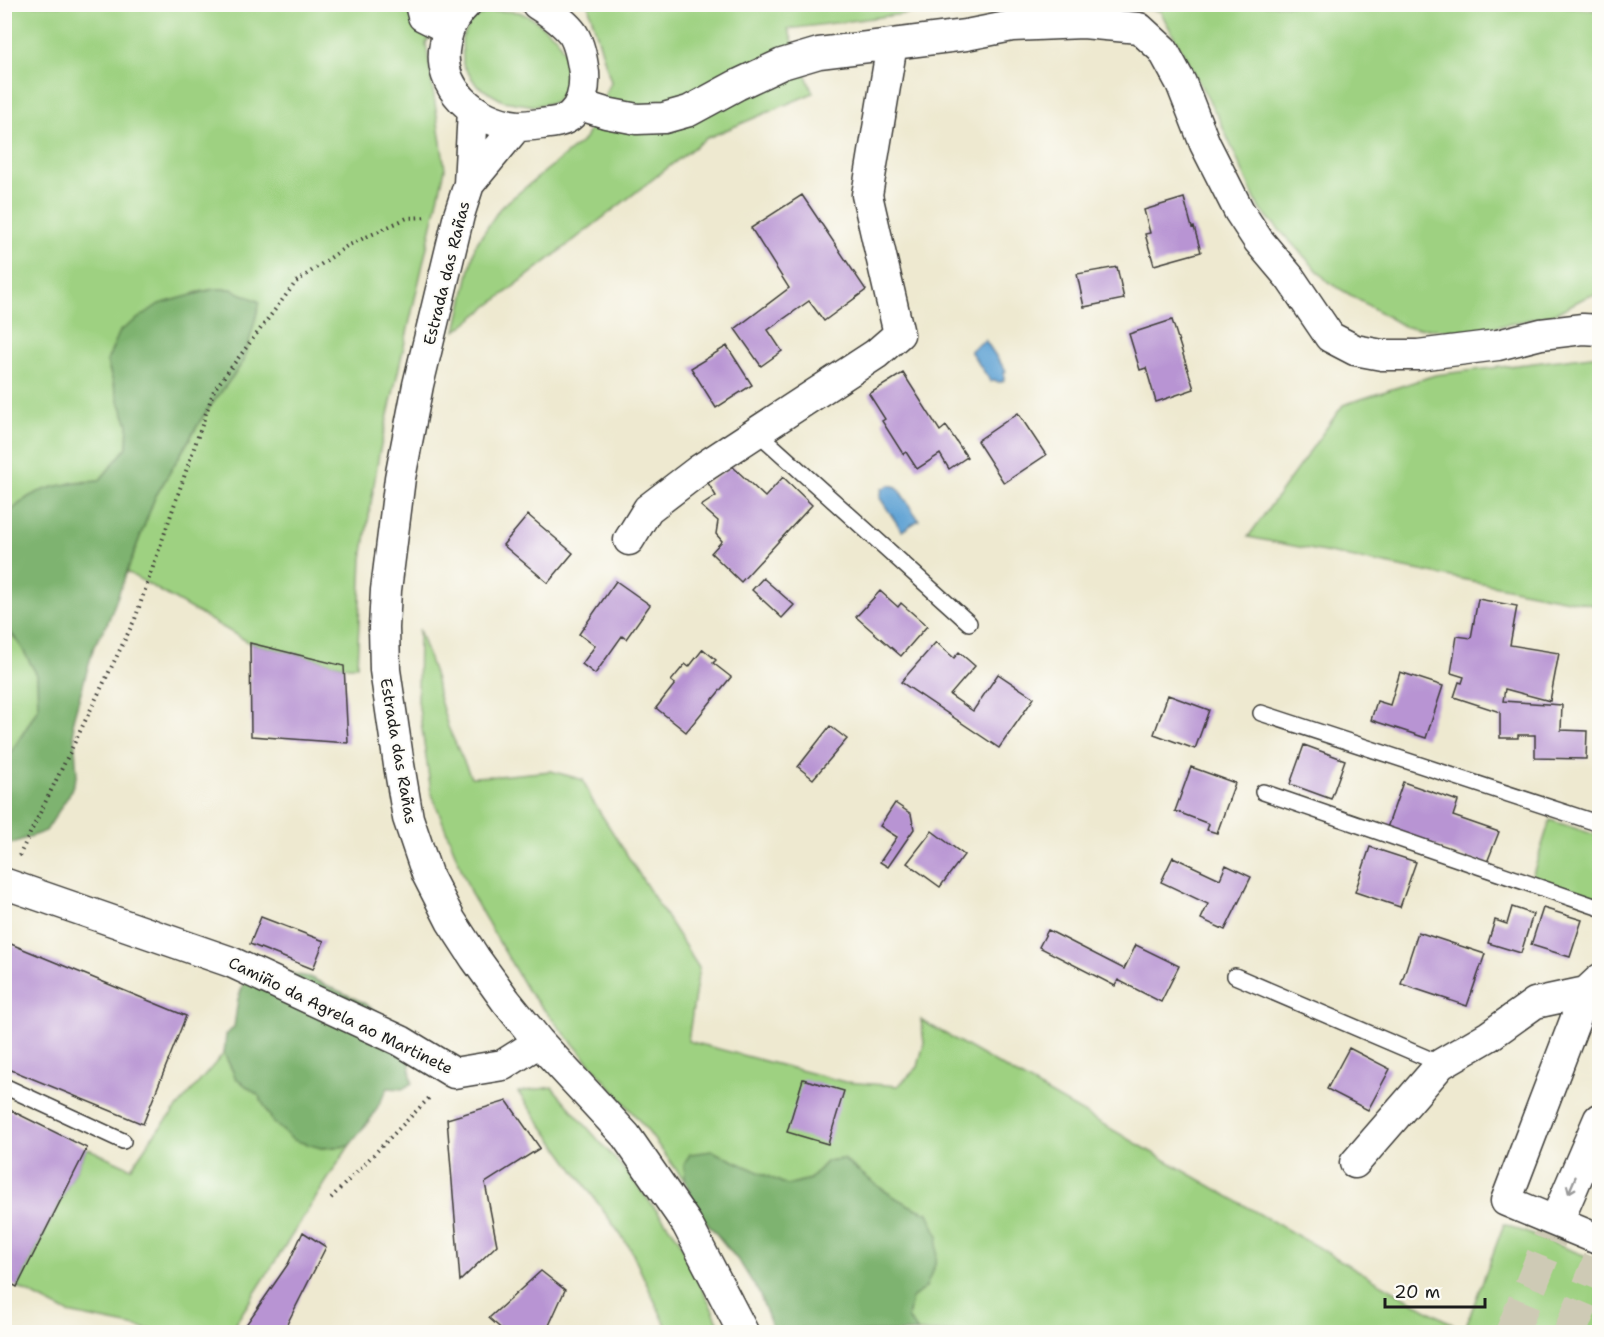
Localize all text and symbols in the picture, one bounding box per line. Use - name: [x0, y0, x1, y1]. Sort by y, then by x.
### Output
- street label: Estrada das Rañas: [418, 199, 475, 347]
- street label: Estrada das Rañas: [375, 677, 422, 826]
- street label: Camiño da Agrela ao Martinete: [225, 952, 456, 1079]
- one-way arrow: [1566, 1175, 1577, 1193]
- scale bar: [1385, 1271, 1486, 1309]
- text: 20 m: [1394, 1280, 1440, 1304]

